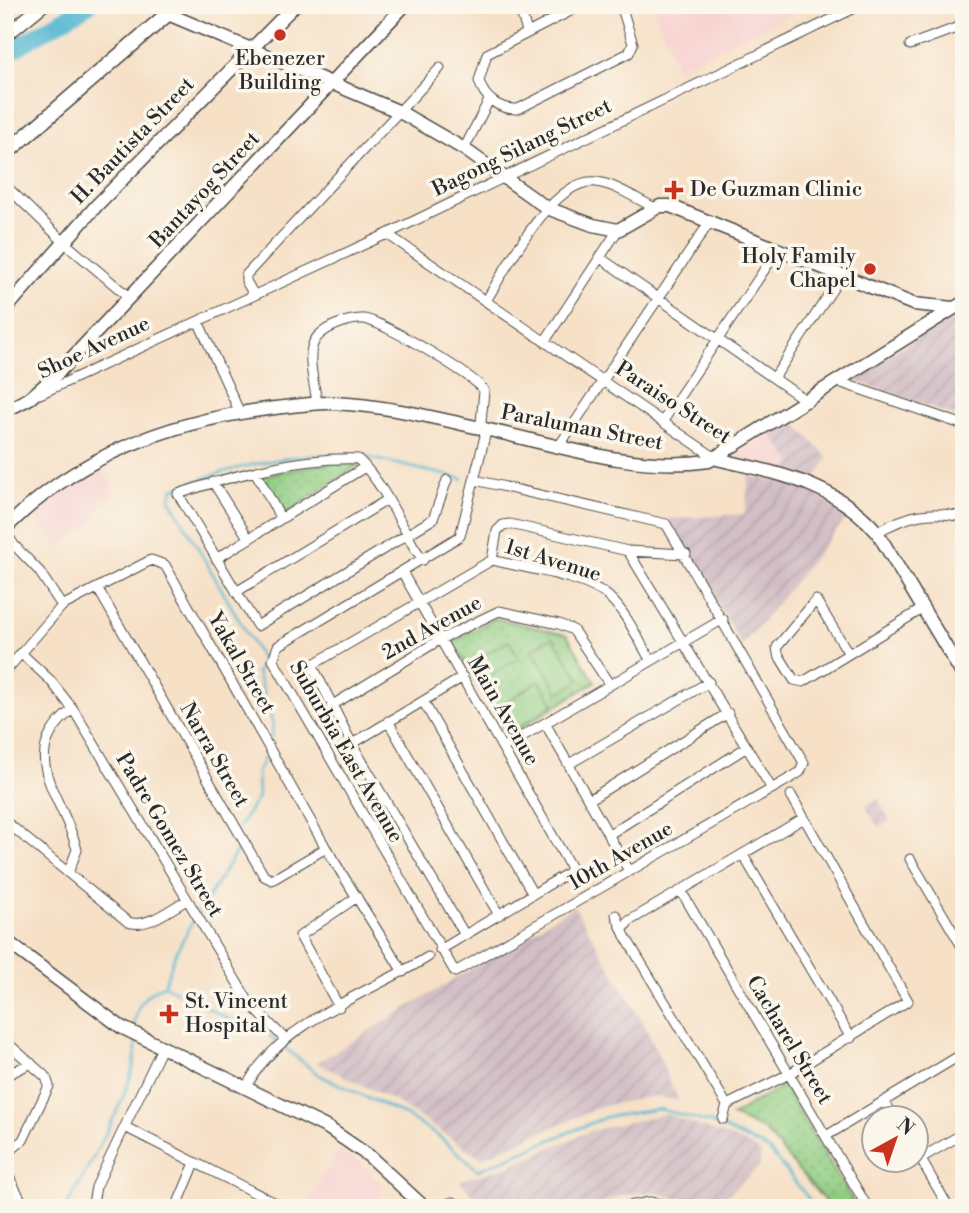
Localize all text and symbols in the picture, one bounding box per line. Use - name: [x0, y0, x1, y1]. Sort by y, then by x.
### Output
- marker: Ebenezer Building: [272, 27, 288, 43]
- place label: Ebenezer Building: [235, 46, 325, 96]
- street label: H. Bautista Street: [66, 72, 201, 210]
- street label: Bagong Silang Street: [427, 93, 616, 203]
- street label: Bantayog Street: [144, 126, 266, 254]
- place label: De Guzman Clinic: [690, 177, 862, 203]
- marker: De Guzman Clinic: [664, 180, 684, 200]
- place label: Holy Family Chapel: [742, 244, 857, 294]
- marker: Holy Family Chapel: [862, 261, 878, 277]
- street label: Shoe Avenue: [34, 311, 154, 385]
- street label: Paraiso Street: [610, 356, 736, 450]
- street label: Paraluman Street: [499, 400, 666, 457]
- street label: 1st Avenue: [502, 534, 604, 588]
- street label: 2nd Avenue: [378, 590, 486, 666]
- street label: Yakal Street: [201, 607, 281, 719]
- street label: Main Avenue: [461, 652, 545, 770]
- street label: Suburbia East Avenue: [283, 656, 409, 848]
- street label: Narra Street: [174, 698, 255, 812]
- street label: Padre Gomez Street: [110, 748, 229, 922]
- street label: 10th Avenue: [564, 816, 678, 896]
- street label: Cacharel Street: [740, 971, 838, 1110]
- place label: St. Vincent Hospital: [185, 989, 289, 1039]
- marker: St. Vincent Hospital: [159, 1004, 179, 1024]
- north arrow: [860, 1104, 930, 1174]
- text: N: [892, 1113, 919, 1141]

